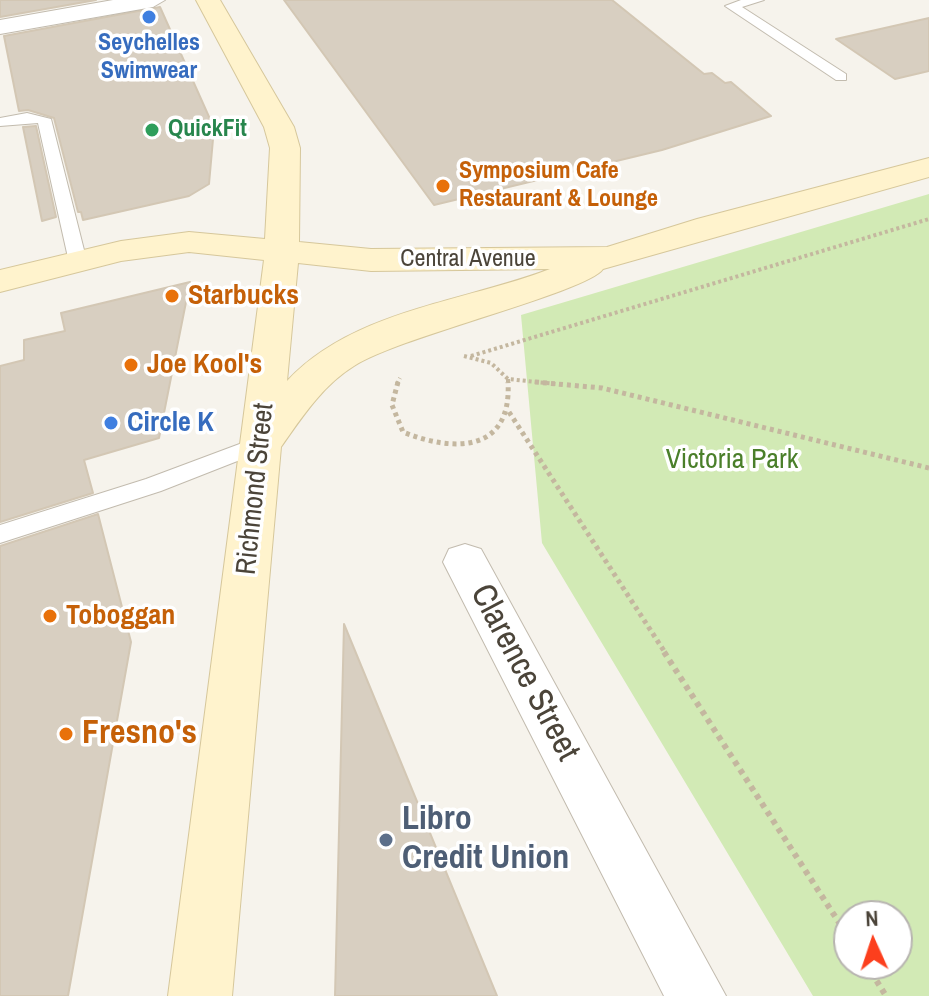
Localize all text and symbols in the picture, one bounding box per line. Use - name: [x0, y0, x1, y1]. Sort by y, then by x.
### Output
- marker: Seychelles Swimwear: [140, 8, 158, 26]
- place label: Seychelles Swimwear: [98, 30, 200, 86]
- place label: QuickFit: [168, 116, 247, 144]
- marker: QuickFit: [143, 121, 161, 139]
- place label: Symposium Cafe Restaurant & Lounge: [459, 158, 658, 214]
- marker: Symposium Cafe Restaurant & Lounge: [434, 177, 452, 195]
- street label: Central Avenue: [400, 246, 536, 274]
- place label: Starbucks: [188, 279, 299, 313]
- marker: Starbucks: [163, 287, 181, 305]
- place label: Joe Kool's: [147, 348, 262, 382]
- marker: Joe Kool's: [122, 356, 140, 374]
- street label: Richmond Street: [230, 402, 282, 576]
- place label: Circle K: [127, 406, 214, 440]
- marker: Circle K: [102, 414, 120, 432]
- park label: Victoria Park: [666, 443, 798, 477]
- street label: Clarence Street: [461, 578, 587, 768]
- place label: Toboggan: [66, 599, 175, 633]
- marker: Toboggan: [41, 607, 59, 625]
- place label: Fresno's: [82, 714, 197, 754]
- marker: Fresno's: [57, 725, 75, 743]
- place label: Libro Credit Union: [402, 800, 569, 880]
- marker: Libro Credit Union: [377, 831, 395, 849]
- north arrow: [833, 900, 913, 980]
- text: N: [865, 903, 879, 933]

